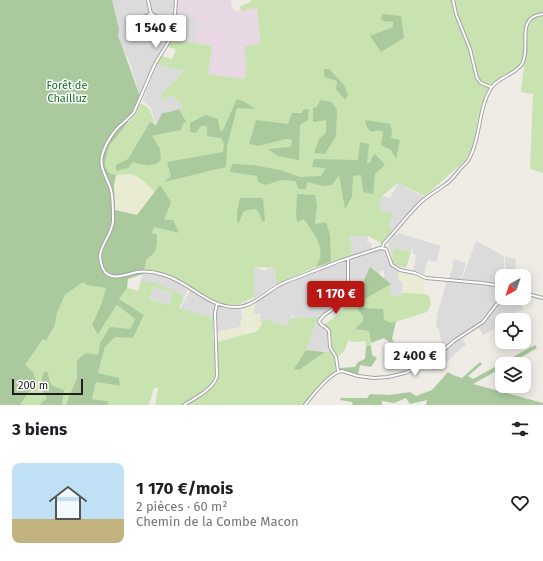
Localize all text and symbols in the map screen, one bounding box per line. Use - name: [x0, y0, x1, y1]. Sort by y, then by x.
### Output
- pin: 1 540 €: [119, 15, 193, 49]
- text: 1 540 €: [135, 20, 177, 35]
- park label: Forêt de Chailluz: [47, 79, 87, 105]
- north arrow: [495, 269, 531, 305]
- map controls: [495, 269, 531, 393]
- pin: 1 170 €: [299, 281, 373, 315]
- text: 1 170 €: [316, 286, 356, 301]
- button: locate: [495, 313, 531, 349]
- pin: 2 400 €: [378, 343, 452, 377]
- text: 2 400 €: [393, 348, 437, 363]
- button: layers: [495, 357, 531, 393]
- scale bar: [12, 377, 83, 396]
- text: 200 m: [18, 379, 48, 392]
- icon: filters: [509, 418, 531, 440]
- text: 3 biens: [12, 419, 67, 440]
- text: 1 170 €/mois: [136, 478, 233, 499]
- icon: home: [44, 479, 92, 527]
- icon: heart: [509, 492, 531, 514]
- text: 2 pièces · 60 m²: [136, 499, 227, 514]
- text: Chemin de la Combe Macon: [136, 514, 299, 529]

